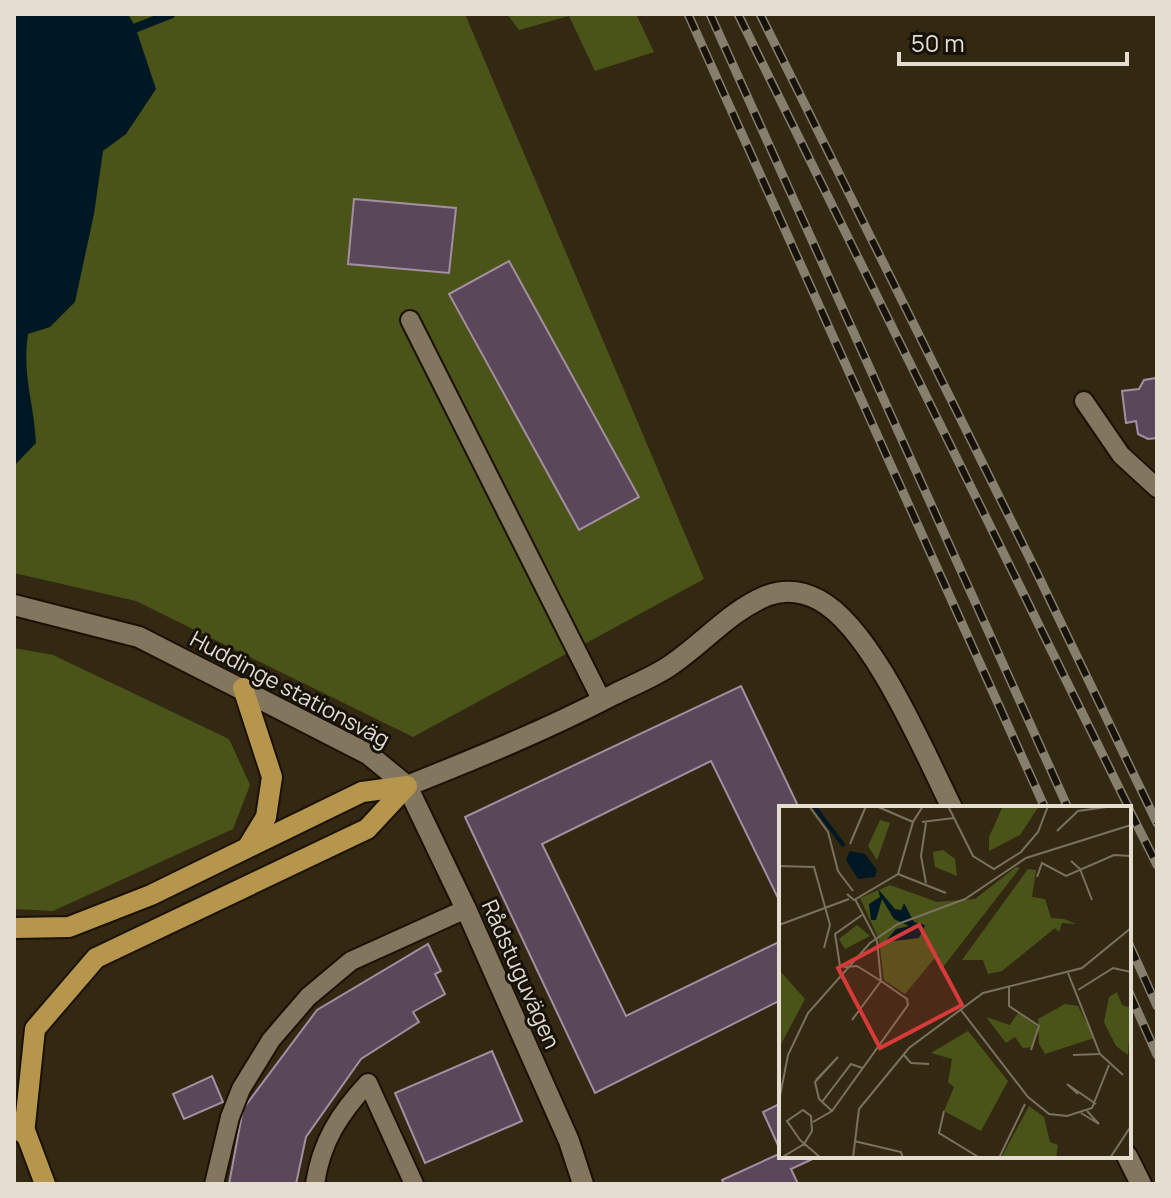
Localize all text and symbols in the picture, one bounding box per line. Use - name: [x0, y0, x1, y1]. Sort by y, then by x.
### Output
- scale bar: [899, 16, 1127, 66]
- text: 50 m: [911, 26, 965, 59]
- street label: Huddinge stationsväg: [185, 624, 395, 754]
- inset map: [779, 806, 1131, 1158]
- street label: Rådstuguvägen: [475, 895, 567, 1053]

